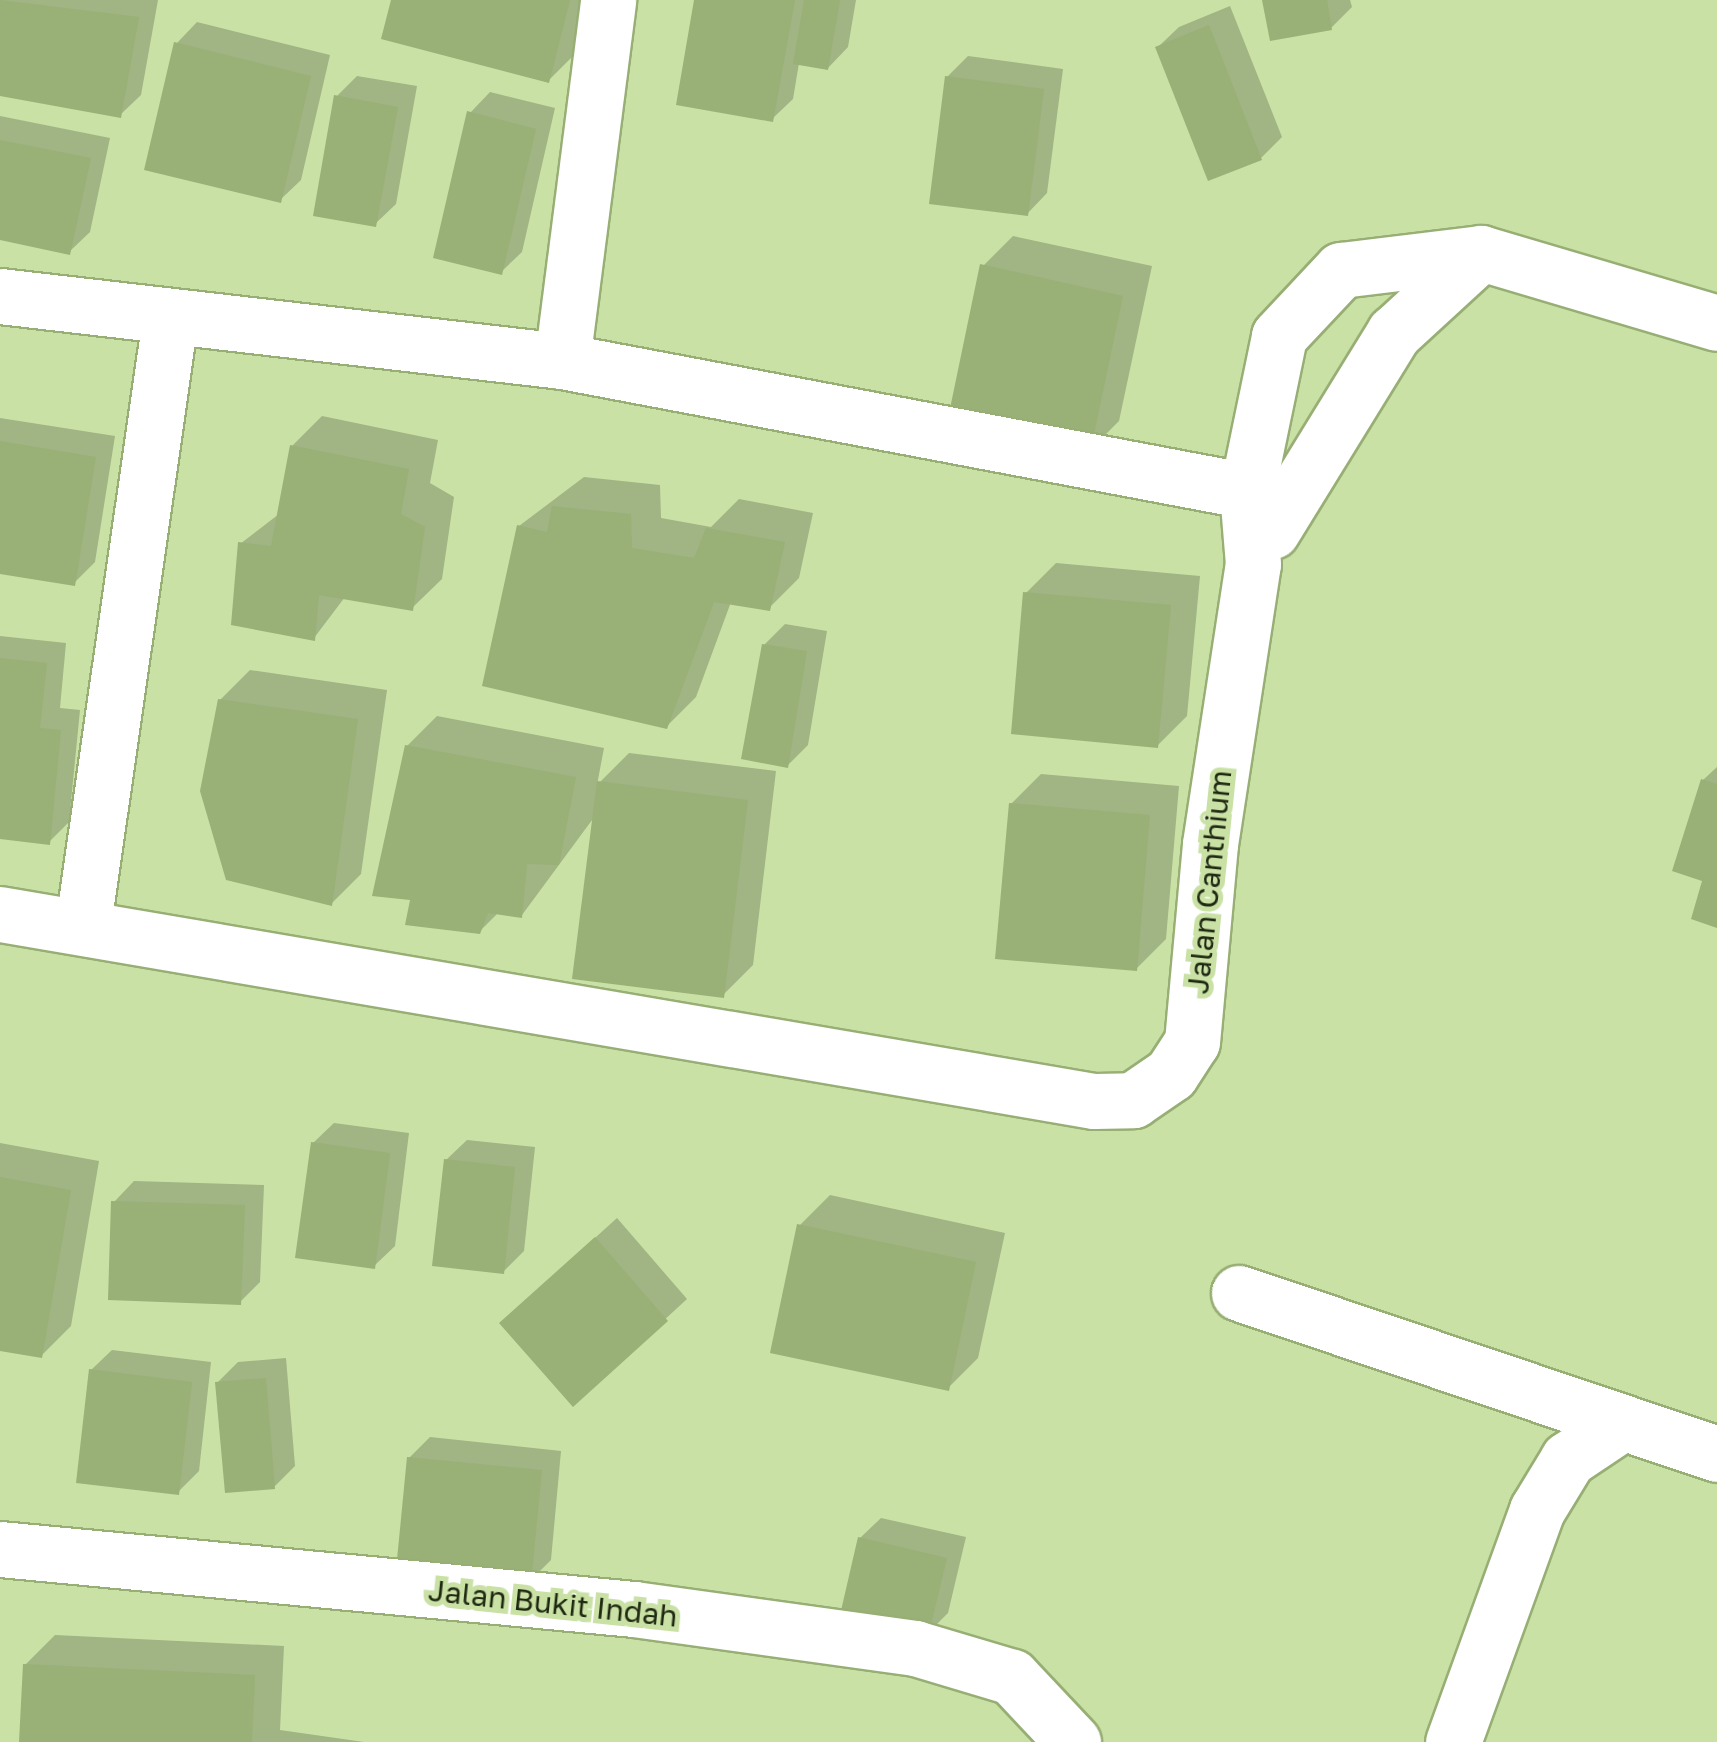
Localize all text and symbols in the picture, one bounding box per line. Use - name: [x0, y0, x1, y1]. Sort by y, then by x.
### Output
- street label: Jalan Canthium: [1179, 768, 1239, 996]
- street label: Jalan Bukit Indah: [427, 1572, 679, 1634]

